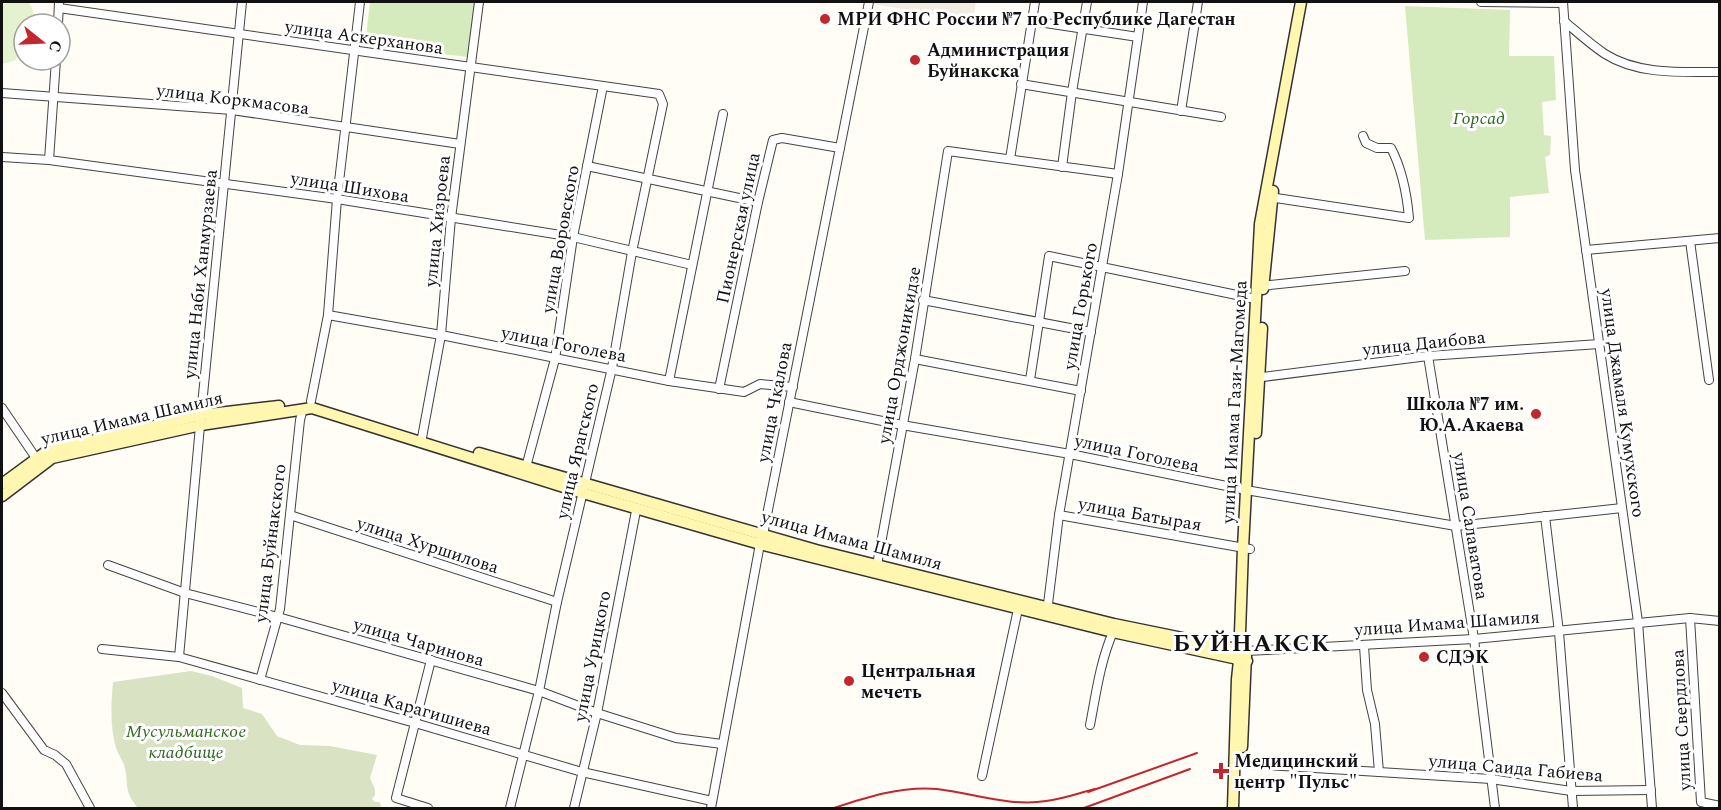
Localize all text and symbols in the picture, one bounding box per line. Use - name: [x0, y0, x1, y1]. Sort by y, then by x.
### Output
- place label: МРИ ФНС России №7 по Республике Дагестан: [837, 6, 1236, 33]
- north arrow: [12, 12, 72, 72]
- marker: МРИ ФНС России №7 по Республике Дагестан: [818, 12, 832, 26]
- street label: улица Аскерханова: [282, 13, 445, 62]
- text: С: [42, 37, 68, 55]
- place label: Администрация Буйнакска: [927, 37, 1070, 85]
- marker: Администрация Буйнакска: [908, 53, 922, 67]
- street label: улица Коркмасова: [154, 77, 311, 122]
- park label: Горсад: [1453, 105, 1505, 132]
- street label: Пионерская улица: [709, 150, 768, 306]
- street label: улица Хизроева: [417, 154, 458, 289]
- street label: улица Воровского: [534, 163, 587, 316]
- street label: улица Шихова: [288, 165, 411, 210]
- street label: улица Наби Ханмурзаева: [176, 168, 225, 381]
- street label: улица Горького: [1056, 240, 1105, 373]
- street label: улица Орджоникидзе: [870, 264, 928, 447]
- street label: улица Имама Гази-Магомеда: [1215, 280, 1254, 525]
- street label: улица Джамаля Кумухского: [1593, 286, 1652, 519]
- street label: улица Гоголева: [498, 319, 629, 370]
- street label: улица Даибова: [1360, 324, 1487, 363]
- street label: улица Чкалова: [749, 339, 799, 466]
- street label: улица Ярагского: [549, 380, 606, 523]
- street label: улица Имама Шамиля: [37, 384, 226, 453]
- place label: Школа №7 им. Ю.А.Акаева: [1406, 391, 1525, 439]
- marker: Школа №7 им. Ю.А.Акаева: [1529, 407, 1543, 421]
- street label: улица Гоголева: [1071, 427, 1202, 480]
- street label: улица Салаватова: [1445, 450, 1495, 602]
- street label: улица Буйнакского: [247, 462, 294, 625]
- street label: улица Батырая: [1075, 490, 1204, 539]
- street label: улица Имама Шамиля: [758, 503, 945, 578]
- street label: улица Хуршилова: [352, 509, 502, 581]
- street label: улица Урицкого: [566, 588, 618, 725]
- street label: улица Имама Шамиля: [1352, 604, 1541, 644]
- street label: улица Чаринова: [349, 611, 488, 674]
- district label: БУЙНАКСК: [1173, 626, 1331, 662]
- place label: СДЭК: [1436, 644, 1489, 671]
- street label: улица Свердлова: [1664, 648, 1699, 792]
- marker: СДЭК: [1417, 650, 1431, 664]
- place label: Центральная мечеть: [861, 658, 976, 706]
- street label: улица Карагишиева: [328, 672, 495, 743]
- marker: Центральная мечеть: [842, 674, 856, 688]
- park label: Мусульманское кладбище: [126, 718, 246, 766]
- street label: улица Саида Габиева: [1427, 747, 1604, 790]
- place label: Медицинский центр "Пульс": [1234, 748, 1359, 796]
- marker: Медицинский центр "Пульс": [1212, 762, 1230, 780]

